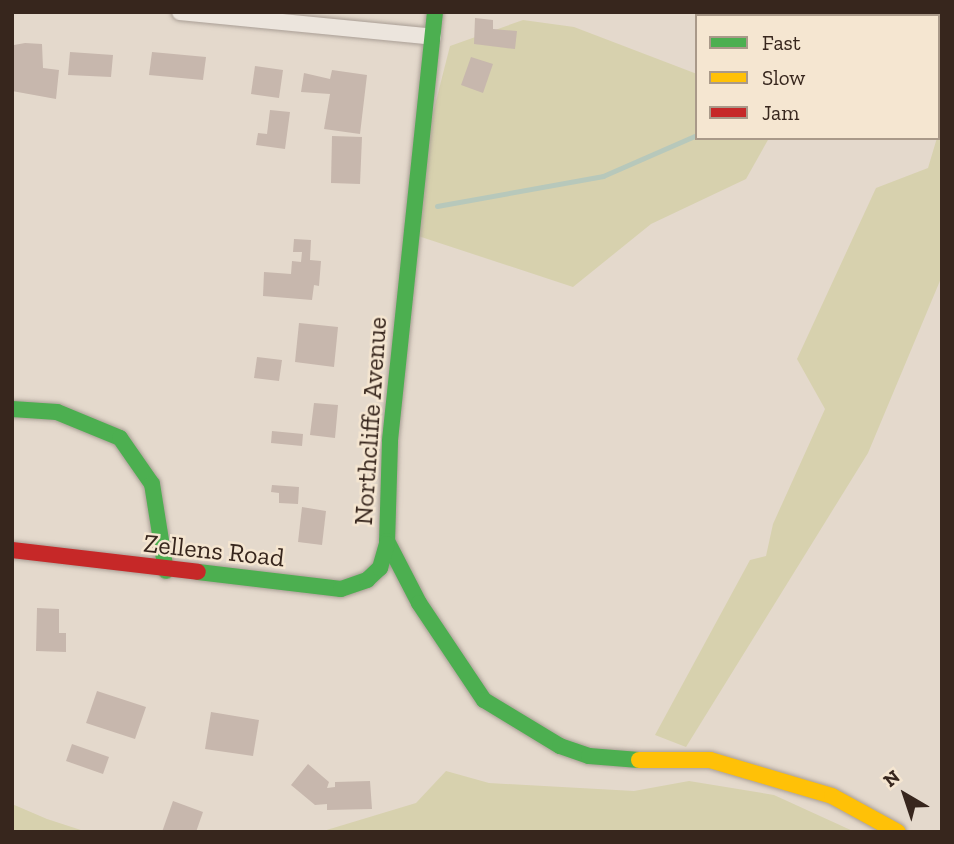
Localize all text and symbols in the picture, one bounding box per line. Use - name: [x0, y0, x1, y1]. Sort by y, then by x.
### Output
- legend: [695, 14, 940, 140]
- text: Fast: [762, 30, 801, 55]
- text: Slow: [762, 65, 805, 90]
- text: Jam: [762, 100, 799, 125]
- street label: Northcliffe Avenue: [348, 315, 394, 527]
- street label: Zellens Road: [142, 528, 286, 574]
- north arrow: [870, 760, 940, 830]
- text: N: [879, 765, 904, 792]

